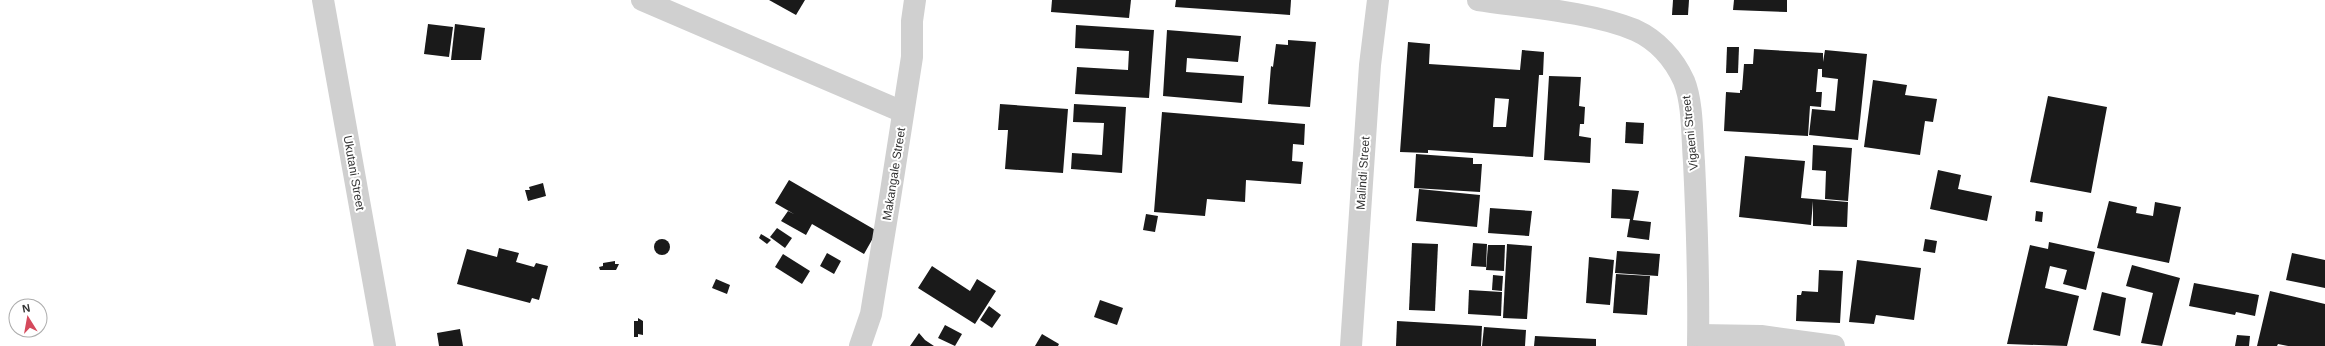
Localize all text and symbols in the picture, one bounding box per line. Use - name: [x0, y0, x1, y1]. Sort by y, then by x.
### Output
- street label: Vigaeni Street: [1679, 94, 1701, 171]
- street label: Makangale Street: [880, 126, 908, 222]
- street label: Ukutani Street: [341, 134, 368, 212]
- street label: Malindi Street: [1353, 135, 1373, 210]
- north arrow: [8, 298, 48, 338]
- text: N: [21, 302, 31, 315]

